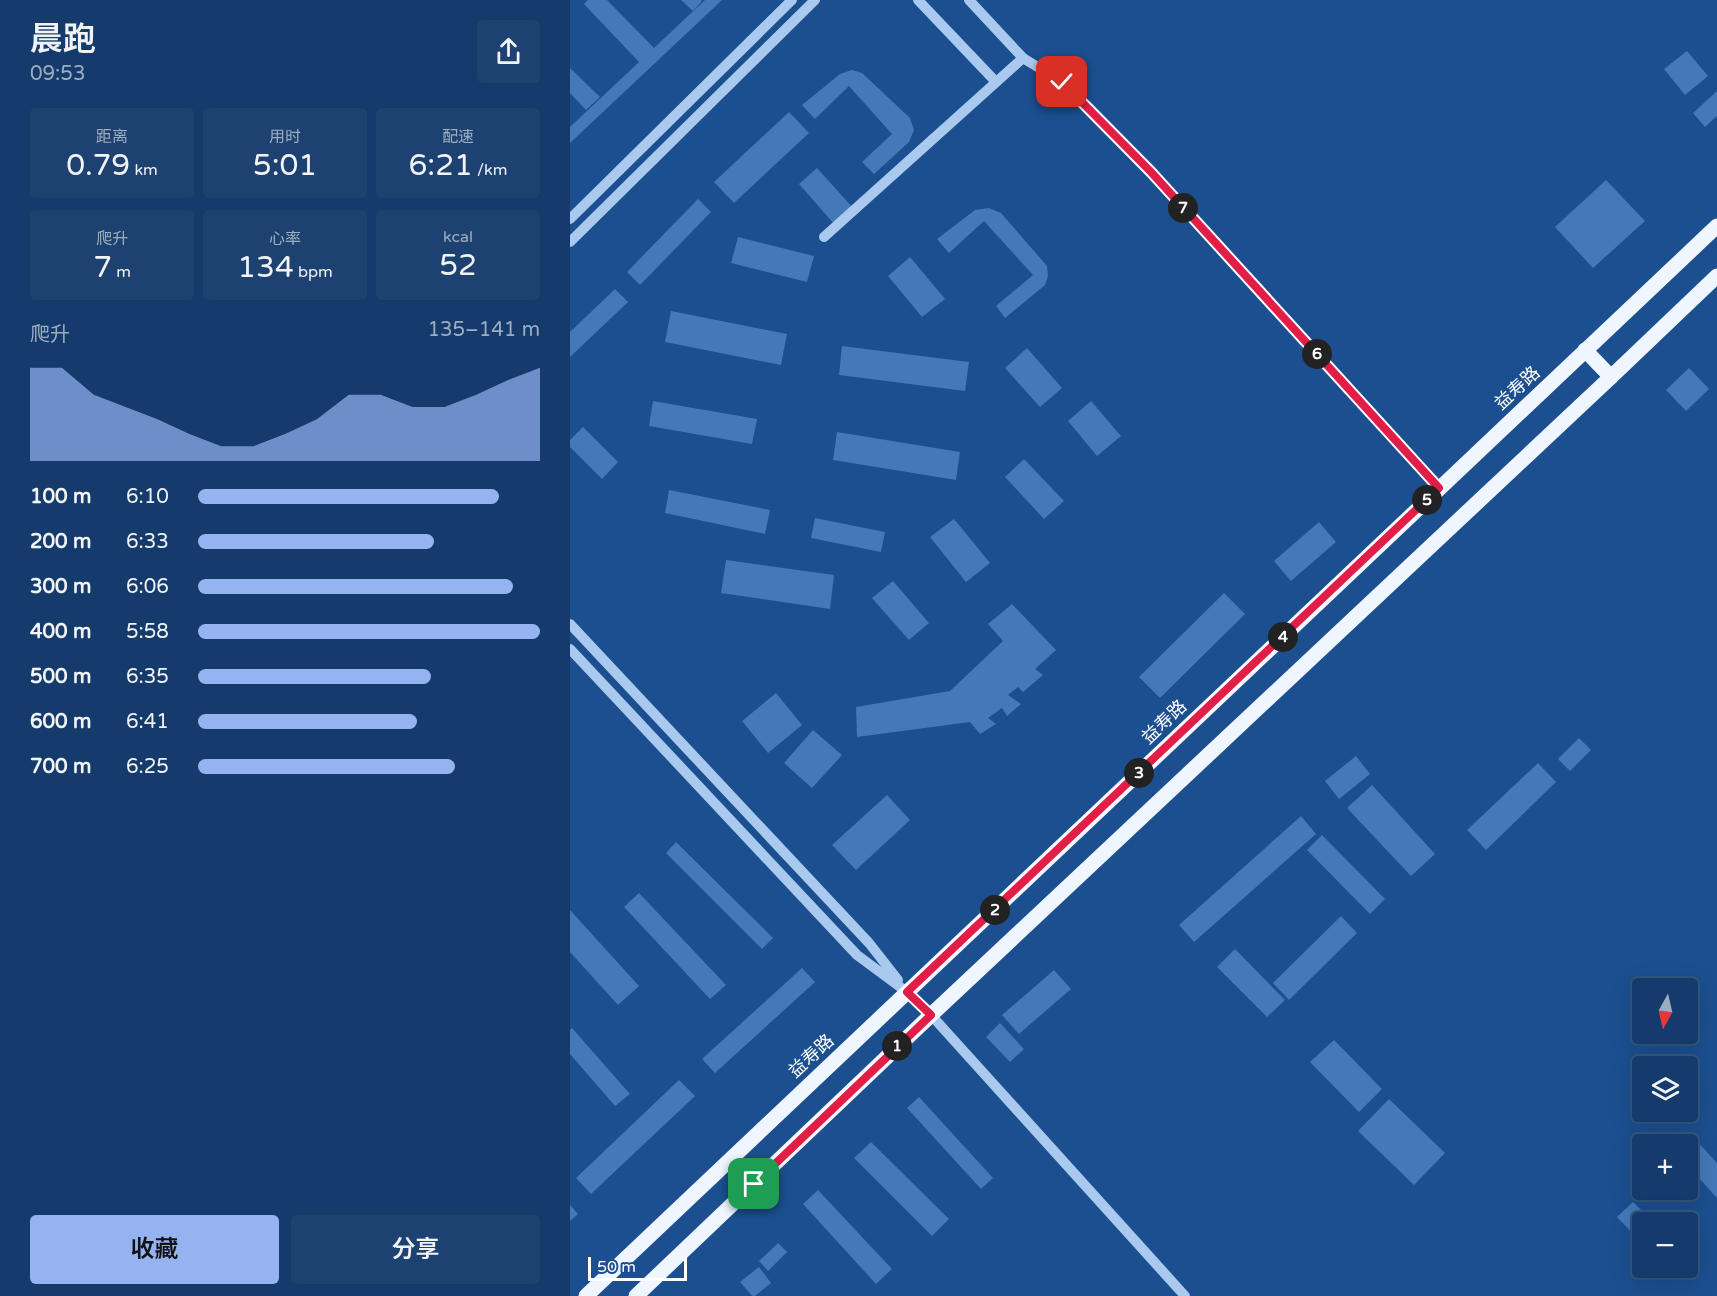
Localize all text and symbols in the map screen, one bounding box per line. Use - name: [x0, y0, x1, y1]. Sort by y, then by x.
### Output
- text: 晨跑: [30, 20, 96, 59]
- button: share: [477, 20, 540, 83]
- pin: [1036, 56, 1087, 107]
- text: 09:53: [30, 62, 85, 86]
- icon: check: [1045, 65, 1078, 98]
- text: 距离: [96, 127, 128, 147]
- text: 用时: [269, 127, 301, 147]
- text: 配速: [442, 127, 474, 147]
- text: 0.79: [66, 147, 130, 184]
- text: 5:01: [253, 147, 317, 184]
- text: 6:21: [409, 147, 473, 184]
- text: km: [130, 160, 158, 180]
- text: /km: [473, 160, 507, 180]
- pin: 7: [1168, 193, 1198, 223]
- text: 7: [1178, 198, 1188, 218]
- text: kcal: [443, 227, 473, 247]
- text: 爬升: [96, 229, 128, 249]
- text: 心率: [269, 229, 301, 249]
- text: 52: [439, 247, 477, 284]
- text: 7: [93, 249, 112, 286]
- text: 134: [237, 249, 294, 286]
- text: m: [112, 262, 131, 282]
- text: bpm: [294, 262, 333, 282]
- text: 135–141 m: [427, 318, 540, 342]
- text: 爬升: [30, 323, 70, 347]
- pin: 6: [1302, 339, 1332, 369]
- text: 6: [1312, 344, 1322, 364]
- street label: 益寿路: [1490, 362, 1544, 414]
- text: 100 m: [30, 485, 91, 509]
- text: 6:10: [126, 485, 169, 509]
- pin: 5: [1412, 485, 1442, 515]
- text: 5: [1422, 490, 1432, 510]
- text: 200 m: [30, 530, 91, 554]
- text: 6:33: [126, 530, 169, 554]
- text: 300 m: [30, 575, 91, 599]
- text: 6:06: [126, 575, 169, 599]
- text: 400 m: [30, 620, 91, 644]
- text: 5:58: [126, 620, 169, 644]
- pin: 4: [1268, 622, 1298, 652]
- text: 4: [1278, 627, 1288, 647]
- text: 500 m: [30, 665, 91, 689]
- text: 6:35: [126, 665, 169, 689]
- street label: 益寿路: [1137, 695, 1191, 749]
- text: 600 m: [30, 710, 91, 734]
- text: 6:41: [126, 710, 169, 734]
- text: 700 m: [30, 755, 91, 779]
- text: 6:25: [126, 755, 169, 779]
- pin: 3: [1124, 758, 1154, 788]
- text: 3: [1134, 763, 1144, 783]
- pin: 2: [980, 895, 1010, 925]
- text: 2: [990, 900, 1000, 920]
- north arrow: [1632, 978, 1698, 1044]
- map controls: [1632, 978, 1698, 1278]
- street label: 益寿路: [784, 1030, 838, 1082]
- pin: 1: [882, 1031, 912, 1061]
- text: 1: [892, 1036, 902, 1056]
- button: layers: [1632, 1056, 1698, 1122]
- button: +: [1632, 1134, 1698, 1200]
- pin: [728, 1158, 779, 1209]
- icon: arrive: [737, 1167, 770, 1200]
- button: −: [1632, 1212, 1698, 1278]
- button: 收藏: [30, 1215, 279, 1284]
- button: 分享: [291, 1215, 540, 1284]
- scale bar: [588, 1254, 687, 1282]
- text: 50 m: [597, 1257, 636, 1277]

